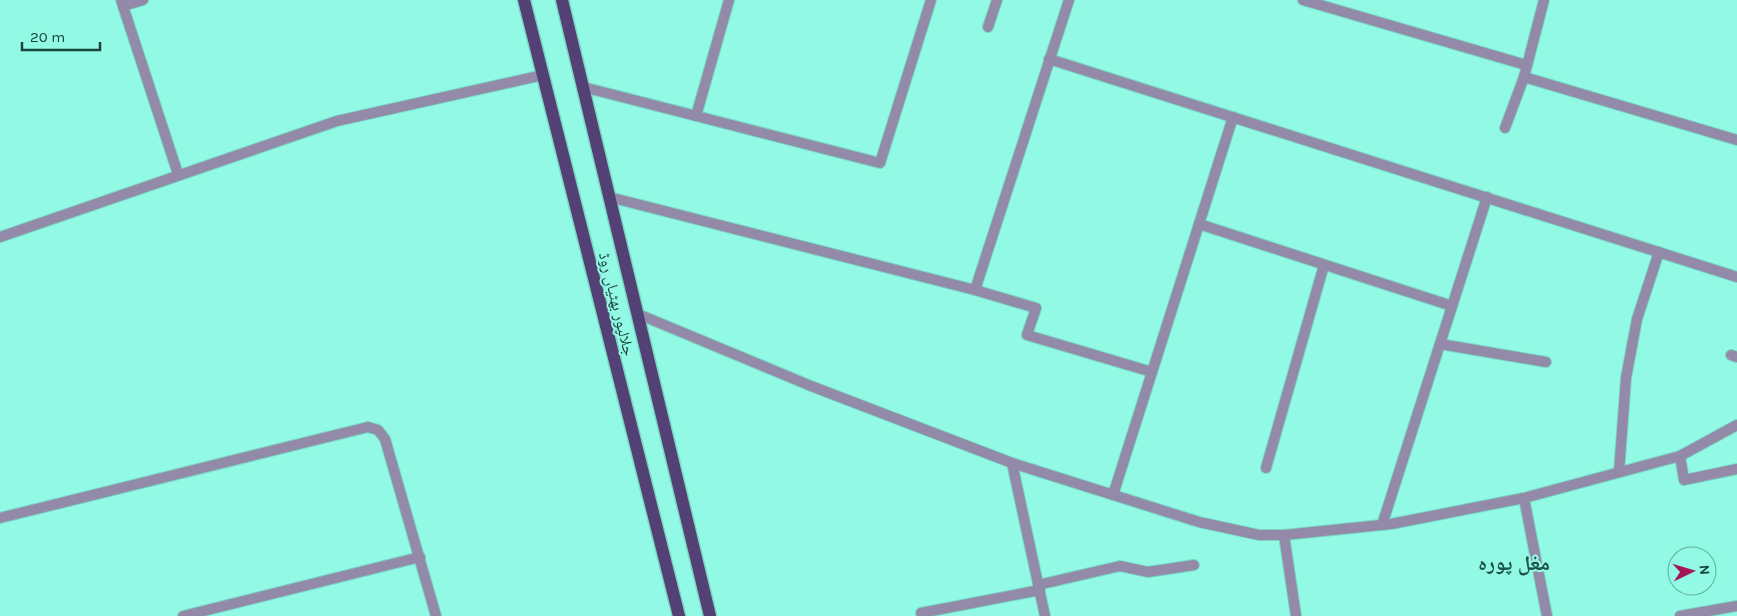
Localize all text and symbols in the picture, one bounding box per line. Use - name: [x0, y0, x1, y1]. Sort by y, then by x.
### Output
- scale bar: [22, 20, 100, 52]
- text: 20 m: [30, 28, 65, 46]
- street label: جلالپور بھٹیاں روڈ: [594, 250, 639, 358]
- north arrow: [1667, 546, 1717, 596]
- district label: مغل پورہ: [1478, 551, 1550, 576]
- text: N: [1696, 564, 1713, 576]

